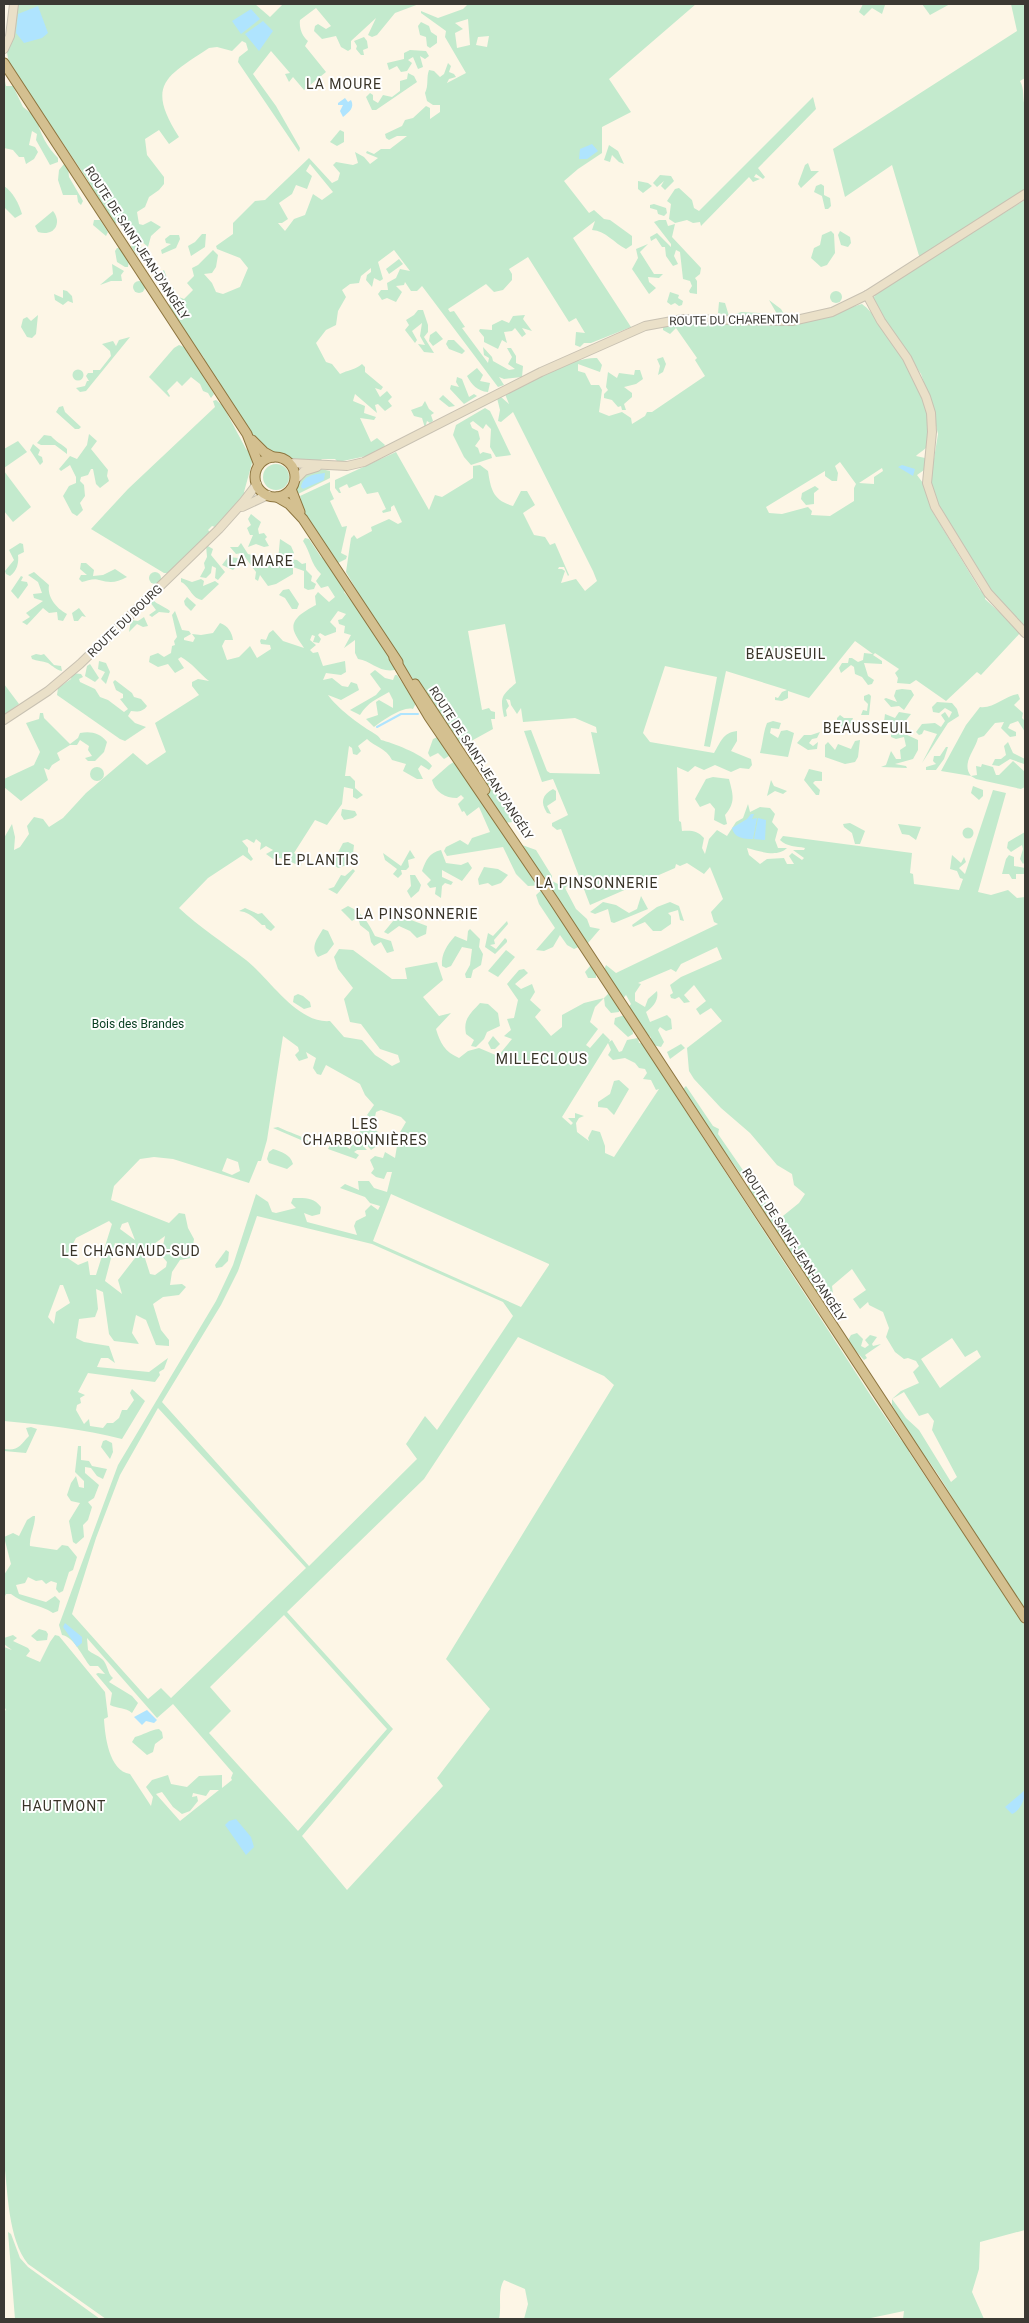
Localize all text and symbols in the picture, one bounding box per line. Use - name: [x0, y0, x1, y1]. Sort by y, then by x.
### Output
- district label: LA MOURE: [306, 76, 382, 92]
- street label: ROUTE DE SAINT-JEAN-D'ANGÉLY: [82, 163, 193, 323]
- street label: ROUTE DU CHARENTON: [669, 312, 799, 328]
- district label: LA MARE: [228, 553, 294, 569]
- street label: ROUTE DU BOURG: [85, 582, 165, 660]
- district label: BEAUSEUIL: [746, 646, 826, 662]
- street label: ROUTE DE SAINT-JEAN-D'ANGÉLY: [426, 683, 537, 843]
- district label: BEAUSSEUIL: [823, 720, 913, 736]
- district label: LE PLANTIS: [275, 852, 359, 868]
- district label: LA PINSONNERIE: [535, 875, 659, 891]
- district label: LA PINSONNERIE: [355, 906, 479, 922]
- park label: Bois des Brandes: [92, 1017, 184, 1031]
- district label: MILLECLOUS: [496, 1051, 588, 1067]
- district label: LES CHARBONNIÈRES: [303, 1116, 427, 1148]
- street label: ROUTE DE SAINT-JEAN-D'ANGÉLY: [739, 1165, 850, 1325]
- district label: LE CHAGNAUD-SUD: [61, 1243, 201, 1259]
- district label: HAUTMONT: [22, 1798, 106, 1814]

